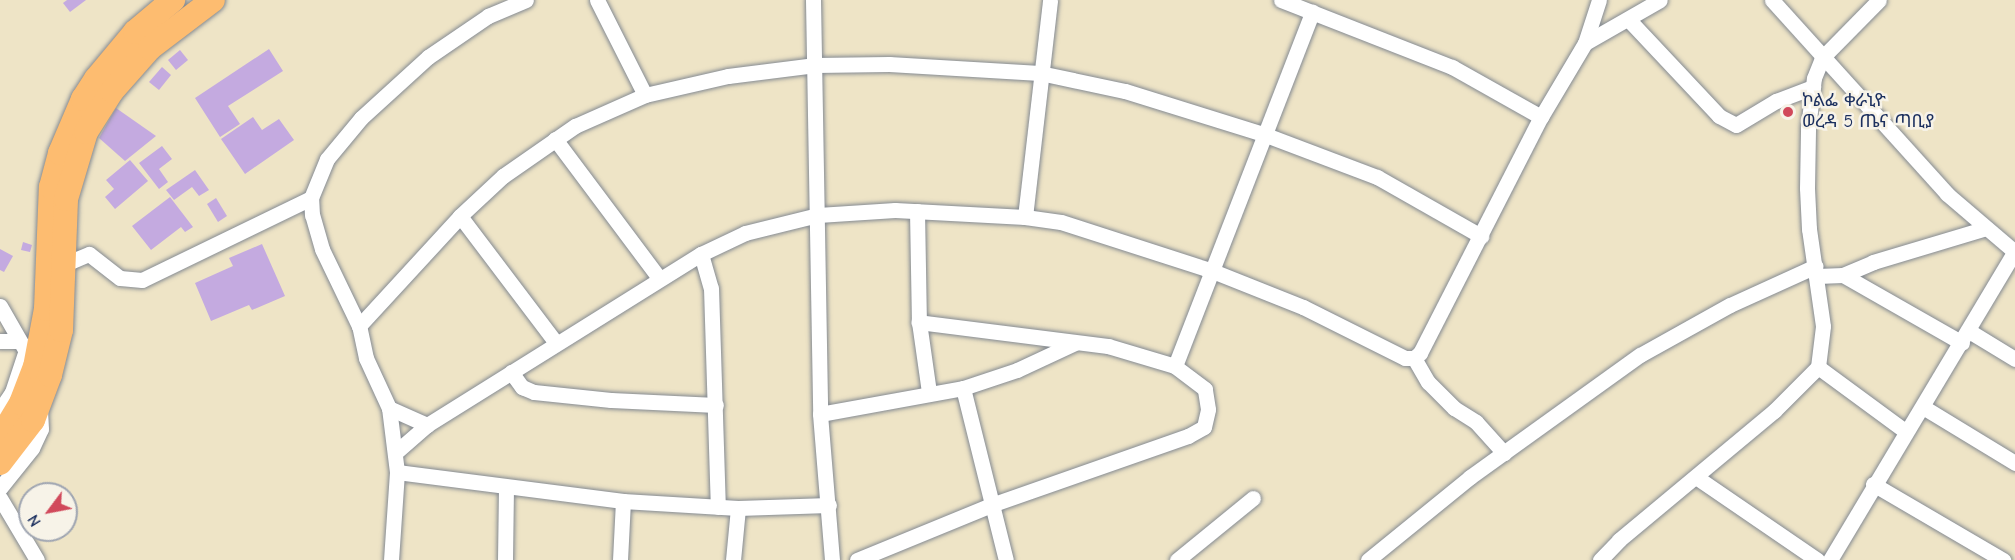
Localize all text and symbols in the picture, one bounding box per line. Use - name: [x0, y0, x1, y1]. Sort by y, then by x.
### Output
- place label: ኮልፌ ቀራኒዮ ወረዳ 5 ጤና ጣቢያ: [1802, 91, 1934, 134]
- marker: ኮልፌ ቀራኒዮ ወረዳ 5 ጤና ጣቢያ: [1779, 103, 1797, 121]
- north arrow: [18, 482, 78, 542]
- text: N: [24, 511, 45, 530]

